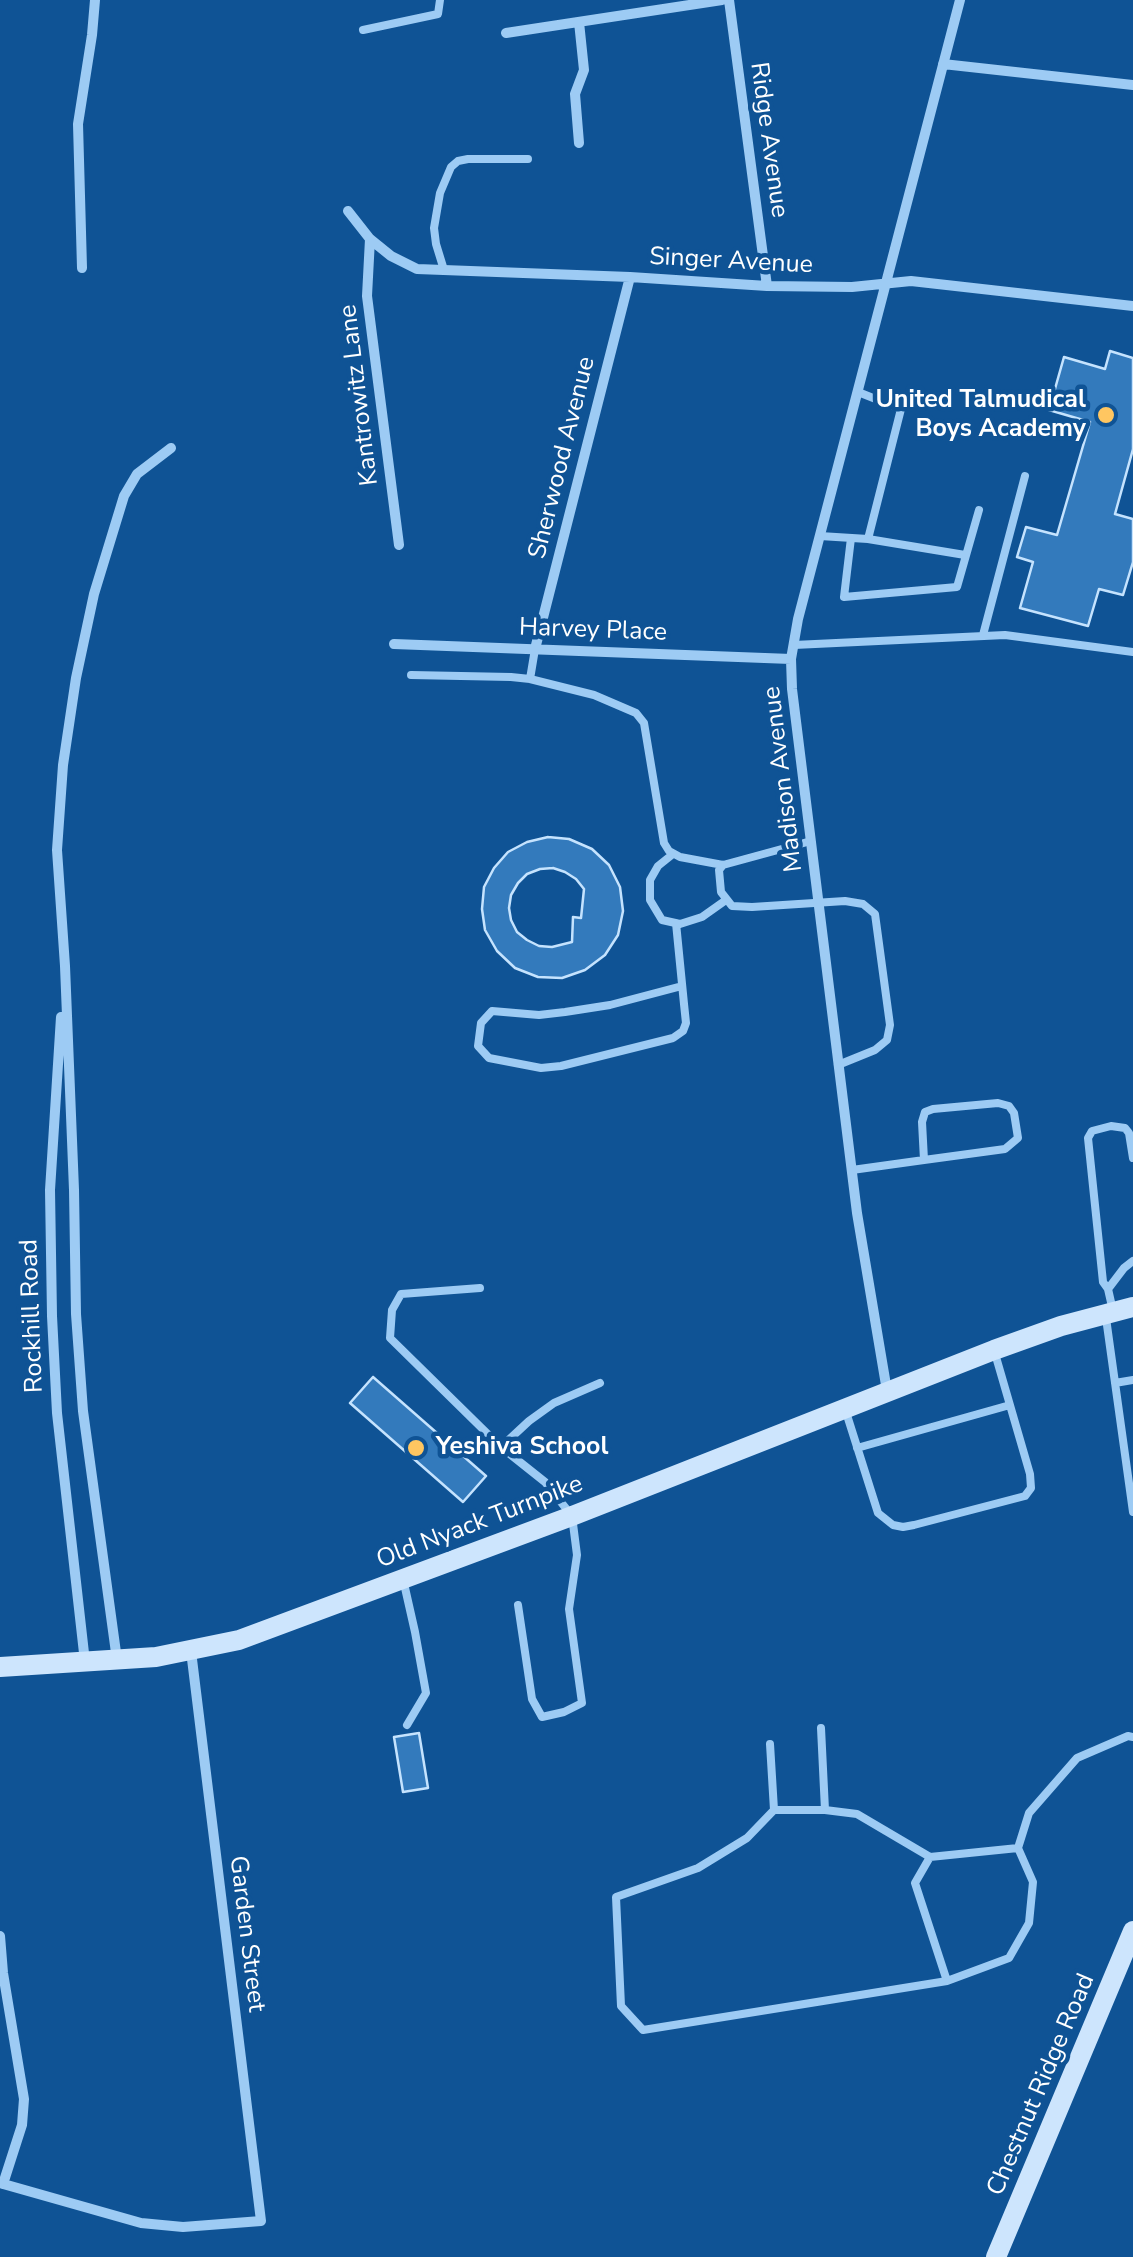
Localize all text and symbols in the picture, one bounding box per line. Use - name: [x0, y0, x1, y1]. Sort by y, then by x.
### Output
- street label: Ridge Avenue: [742, 60, 794, 220]
- street label: Singer Avenue: [648, 243, 814, 281]
- street label: Kantrowitz Lane: [334, 303, 386, 487]
- street label: Sherwood Avenue: [523, 354, 603, 562]
- place label: United Talmudical Boys Academy: [875, 386, 1086, 445]
- marker: United Talmudical Boys Academy: [1095, 404, 1117, 426]
- street label: Harvey Place: [518, 613, 668, 649]
- street label: Madison Avenue: [758, 685, 810, 873]
- street label: Rockhill Road: [15, 1239, 51, 1393]
- place label: Yeshiva School: [436, 1433, 608, 1463]
- marker: Yeshiva School: [405, 1437, 427, 1459]
- street label: Old Nyack Turnpike: [373, 1470, 587, 1576]
- street label: Garden Street: [222, 1854, 270, 2014]
- street label: Chestnut Ridge Road: [982, 1970, 1102, 2200]

